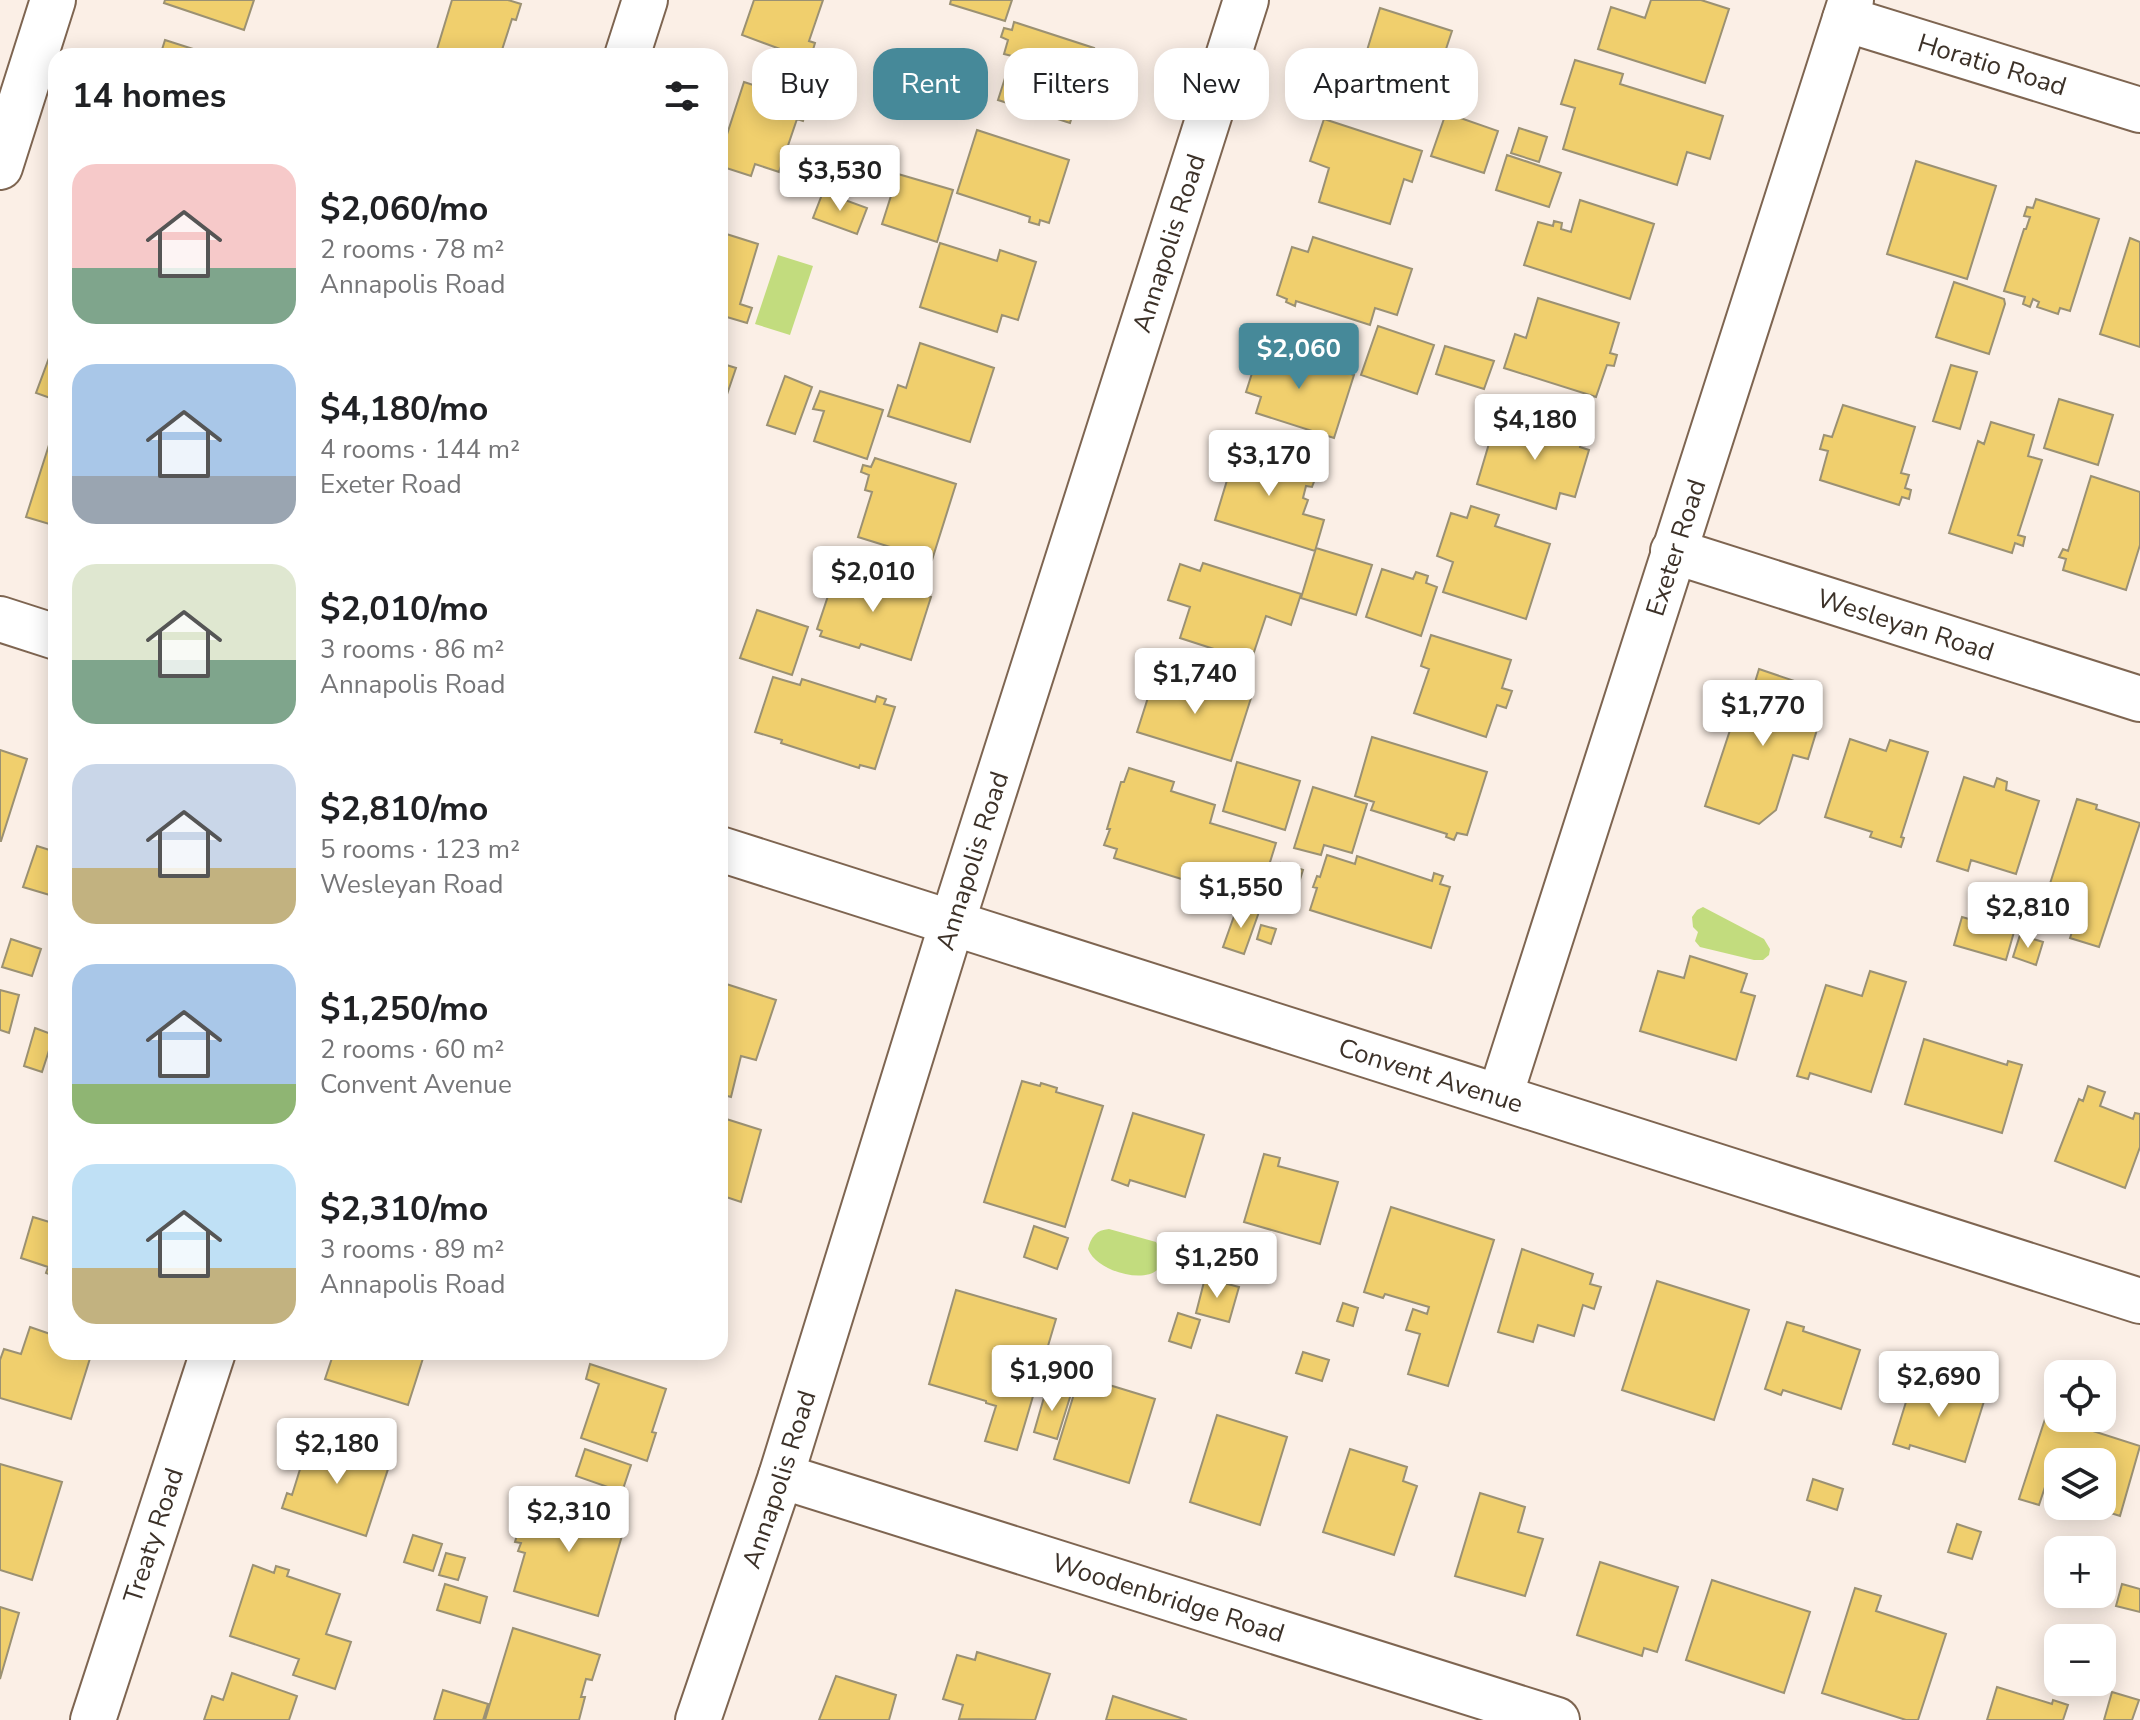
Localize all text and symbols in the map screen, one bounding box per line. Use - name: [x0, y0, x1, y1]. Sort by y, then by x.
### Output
- street label: Horatio Road: [1913, 25, 2071, 104]
- chip: Buy: [752, 48, 857, 120]
- chip: Rent: [873, 48, 988, 120]
- chip: Filters: [1004, 48, 1138, 120]
- chip: New: [1154, 48, 1269, 120]
- chip: Apartment: [1285, 48, 1478, 120]
- text: 14 homes: [72, 73, 226, 119]
- icon: filters: [660, 74, 704, 118]
- pin: $3,530: [775, 145, 905, 213]
- street label: Annapolis Road: [1124, 150, 1214, 337]
- text: $3,530: [798, 153, 882, 188]
- text: $2,060/mo: [320, 186, 488, 232]
- icon: home: [136, 196, 232, 292]
- text: 2 rooms · 78 m²: [320, 232, 504, 267]
- text: Annapolis Road: [320, 267, 505, 302]
- pin: $2,060: [1234, 323, 1364, 391]
- text: $2,060: [1257, 331, 1341, 366]
- text: $4,180/mo: [320, 386, 488, 432]
- pin: $4,180: [1470, 394, 1600, 462]
- icon: home: [136, 396, 232, 492]
- text: $4,180: [1493, 402, 1577, 437]
- pin: $3,170: [1204, 430, 1334, 498]
- text: 4 rooms · 144 m²: [320, 432, 520, 467]
- text: $3,170: [1227, 438, 1311, 473]
- text: Exeter Road: [320, 467, 462, 502]
- street label: Exeter Road: [1638, 475, 1714, 620]
- pin: $2,010: [808, 546, 938, 614]
- text: $2,010: [831, 554, 915, 589]
- street label: Wesleyan Road: [1813, 581, 1998, 670]
- text: $2,010/mo: [320, 586, 488, 632]
- icon: home: [136, 596, 232, 692]
- text: 3 rooms · 86 m²: [320, 632, 504, 667]
- pin: $1,740: [1130, 648, 1260, 716]
- text: $1,740: [1153, 656, 1237, 691]
- text: Annapolis Road: [320, 667, 505, 702]
- pin: $1,770: [1698, 680, 1828, 748]
- text: $1,770: [1721, 688, 1805, 723]
- street label: Annapolis Road: [928, 767, 1017, 954]
- text: $2,810/mo: [320, 786, 488, 832]
- icon: home: [136, 796, 232, 892]
- text: 5 rooms · 123 m²: [320, 832, 520, 867]
- pin: $1,550: [1176, 862, 1306, 930]
- text: Wesleyan Road: [320, 867, 504, 902]
- text: $1,550: [1199, 870, 1283, 905]
- pin: $2,810: [1963, 882, 2093, 950]
- text: $2,810: [1986, 890, 2070, 925]
- text: $1,250/mo: [320, 986, 488, 1032]
- icon: home: [136, 996, 232, 1092]
- street label: Convent Avenue: [1334, 1030, 1527, 1122]
- text: 2 rooms · 60 m²: [320, 1032, 504, 1067]
- text: Convent Avenue: [320, 1067, 512, 1102]
- text: $2,310/mo: [320, 1186, 488, 1232]
- icon: home: [136, 1196, 232, 1292]
- text: 3 rooms · 89 m²: [320, 1232, 504, 1267]
- pin: $1,250: [1152, 1232, 1282, 1300]
- text: $1,250: [1175, 1240, 1259, 1275]
- text: Annapolis Road: [320, 1267, 505, 1302]
- pin: $1,900: [987, 1345, 1117, 1413]
- pin: $2,690: [1874, 1351, 2004, 1419]
- text: $1,900: [1010, 1353, 1094, 1388]
- text: $2,690: [1897, 1359, 1981, 1394]
- map controls: [2044, 1360, 2116, 1696]
- button: locate: [2044, 1360, 2116, 1432]
- street label: Annapolis Road: [734, 1386, 824, 1573]
- pin: $2,180: [272, 1418, 402, 1486]
- text: $2,180: [295, 1426, 379, 1461]
- button: layers: [2044, 1448, 2116, 1520]
- street label: Treaty Road: [115, 1464, 192, 1608]
- pin: $2,310: [504, 1486, 634, 1554]
- text: $2,310: [527, 1494, 611, 1529]
- button: +: [2044, 1536, 2116, 1608]
- street label: Woodenbridge Road: [1048, 1545, 1289, 1651]
- button: −: [2044, 1624, 2116, 1696]

